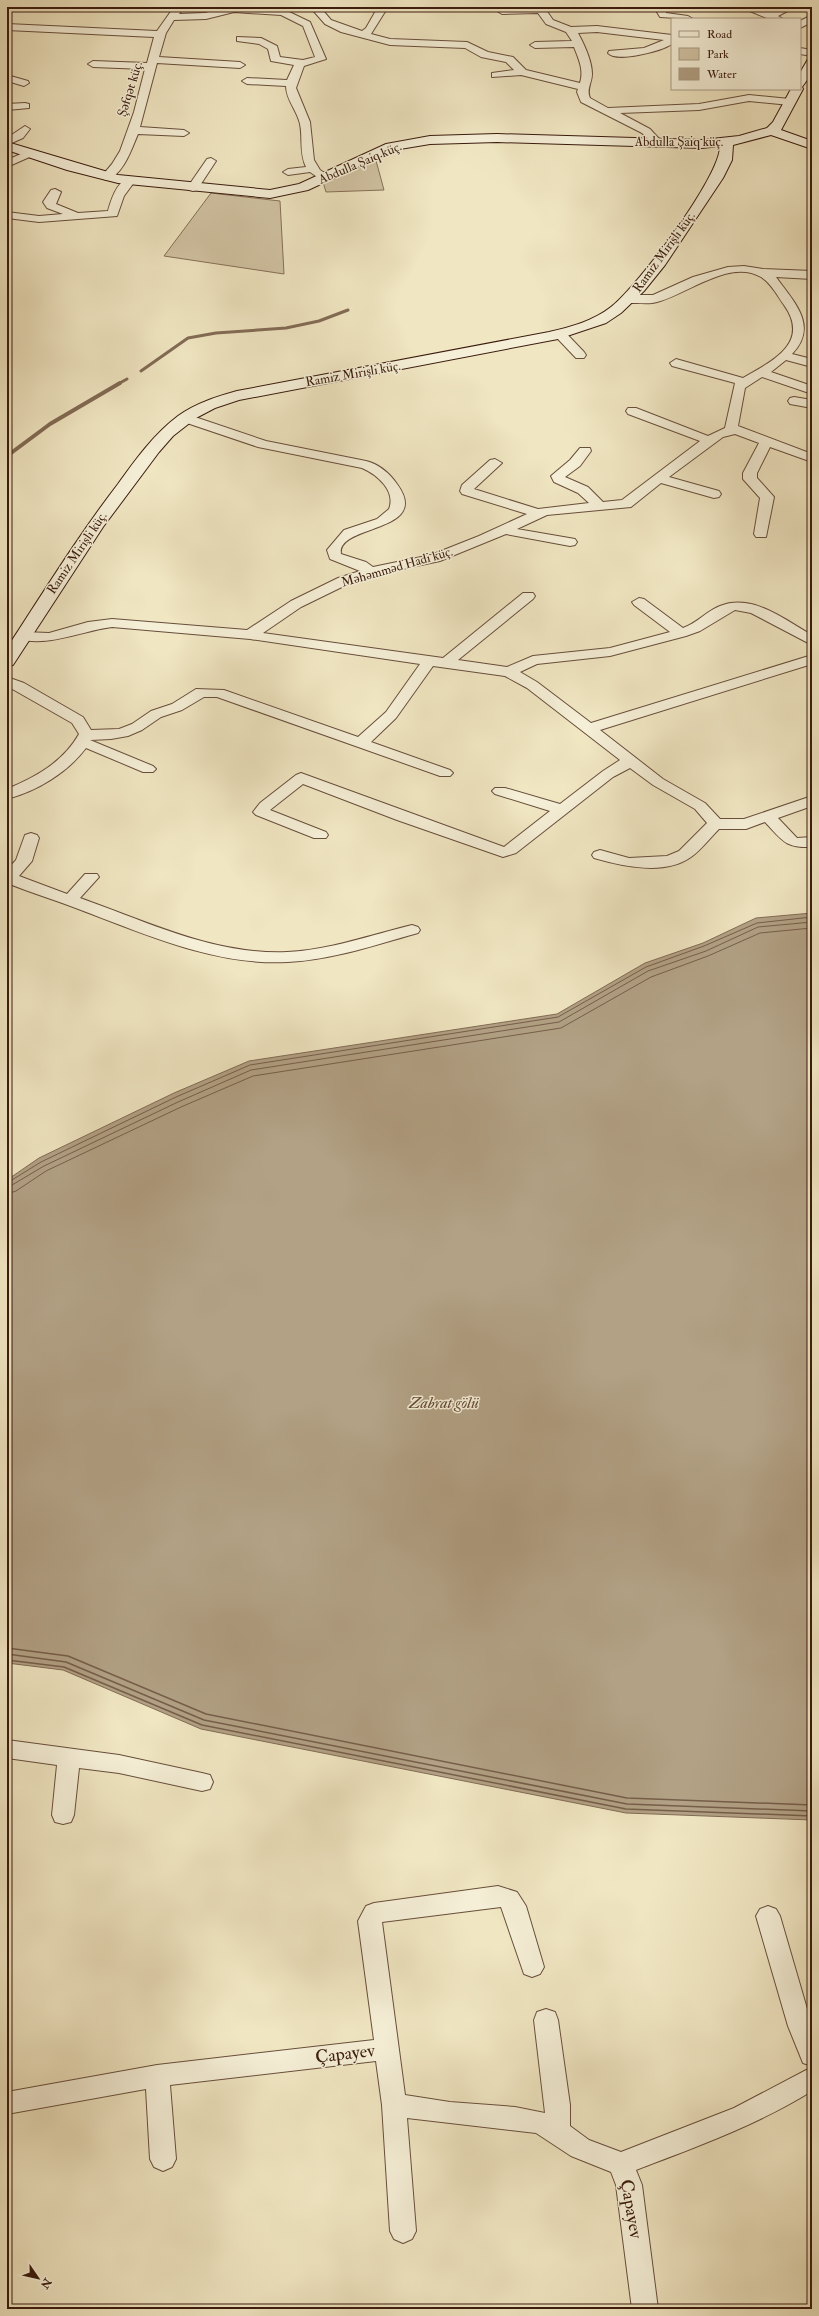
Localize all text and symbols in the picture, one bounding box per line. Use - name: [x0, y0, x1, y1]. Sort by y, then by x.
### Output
- legend: [671, 18, 801, 90]
- text: Road: [707, 27, 732, 42]
- text: Park: [707, 47, 729, 62]
- street label: Şəfqət küç.: [114, 59, 146, 119]
- text: Water: [706, 67, 737, 82]
- street label: Abdulla Şaiq küç.: [634, 134, 723, 150]
- street label: Abdulla Şaiq küç.: [315, 138, 404, 188]
- street label: Ramiz Mirişli küç.: [629, 208, 699, 296]
- street label: Ramiz Mirişli küç.: [304, 358, 402, 390]
- street label: Ramiz Mirişli küç.: [43, 509, 111, 597]
- street label: Məhəmməd Hadi küç.: [339, 543, 455, 591]
- water label: Zabrat gölü: [408, 1393, 479, 1413]
- street label: Çapayev: [314, 2039, 376, 2069]
- street label: Çapayev: [614, 2178, 648, 2241]
- north arrow: [18, 2258, 58, 2298]
- text: N: [37, 2275, 55, 2292]

